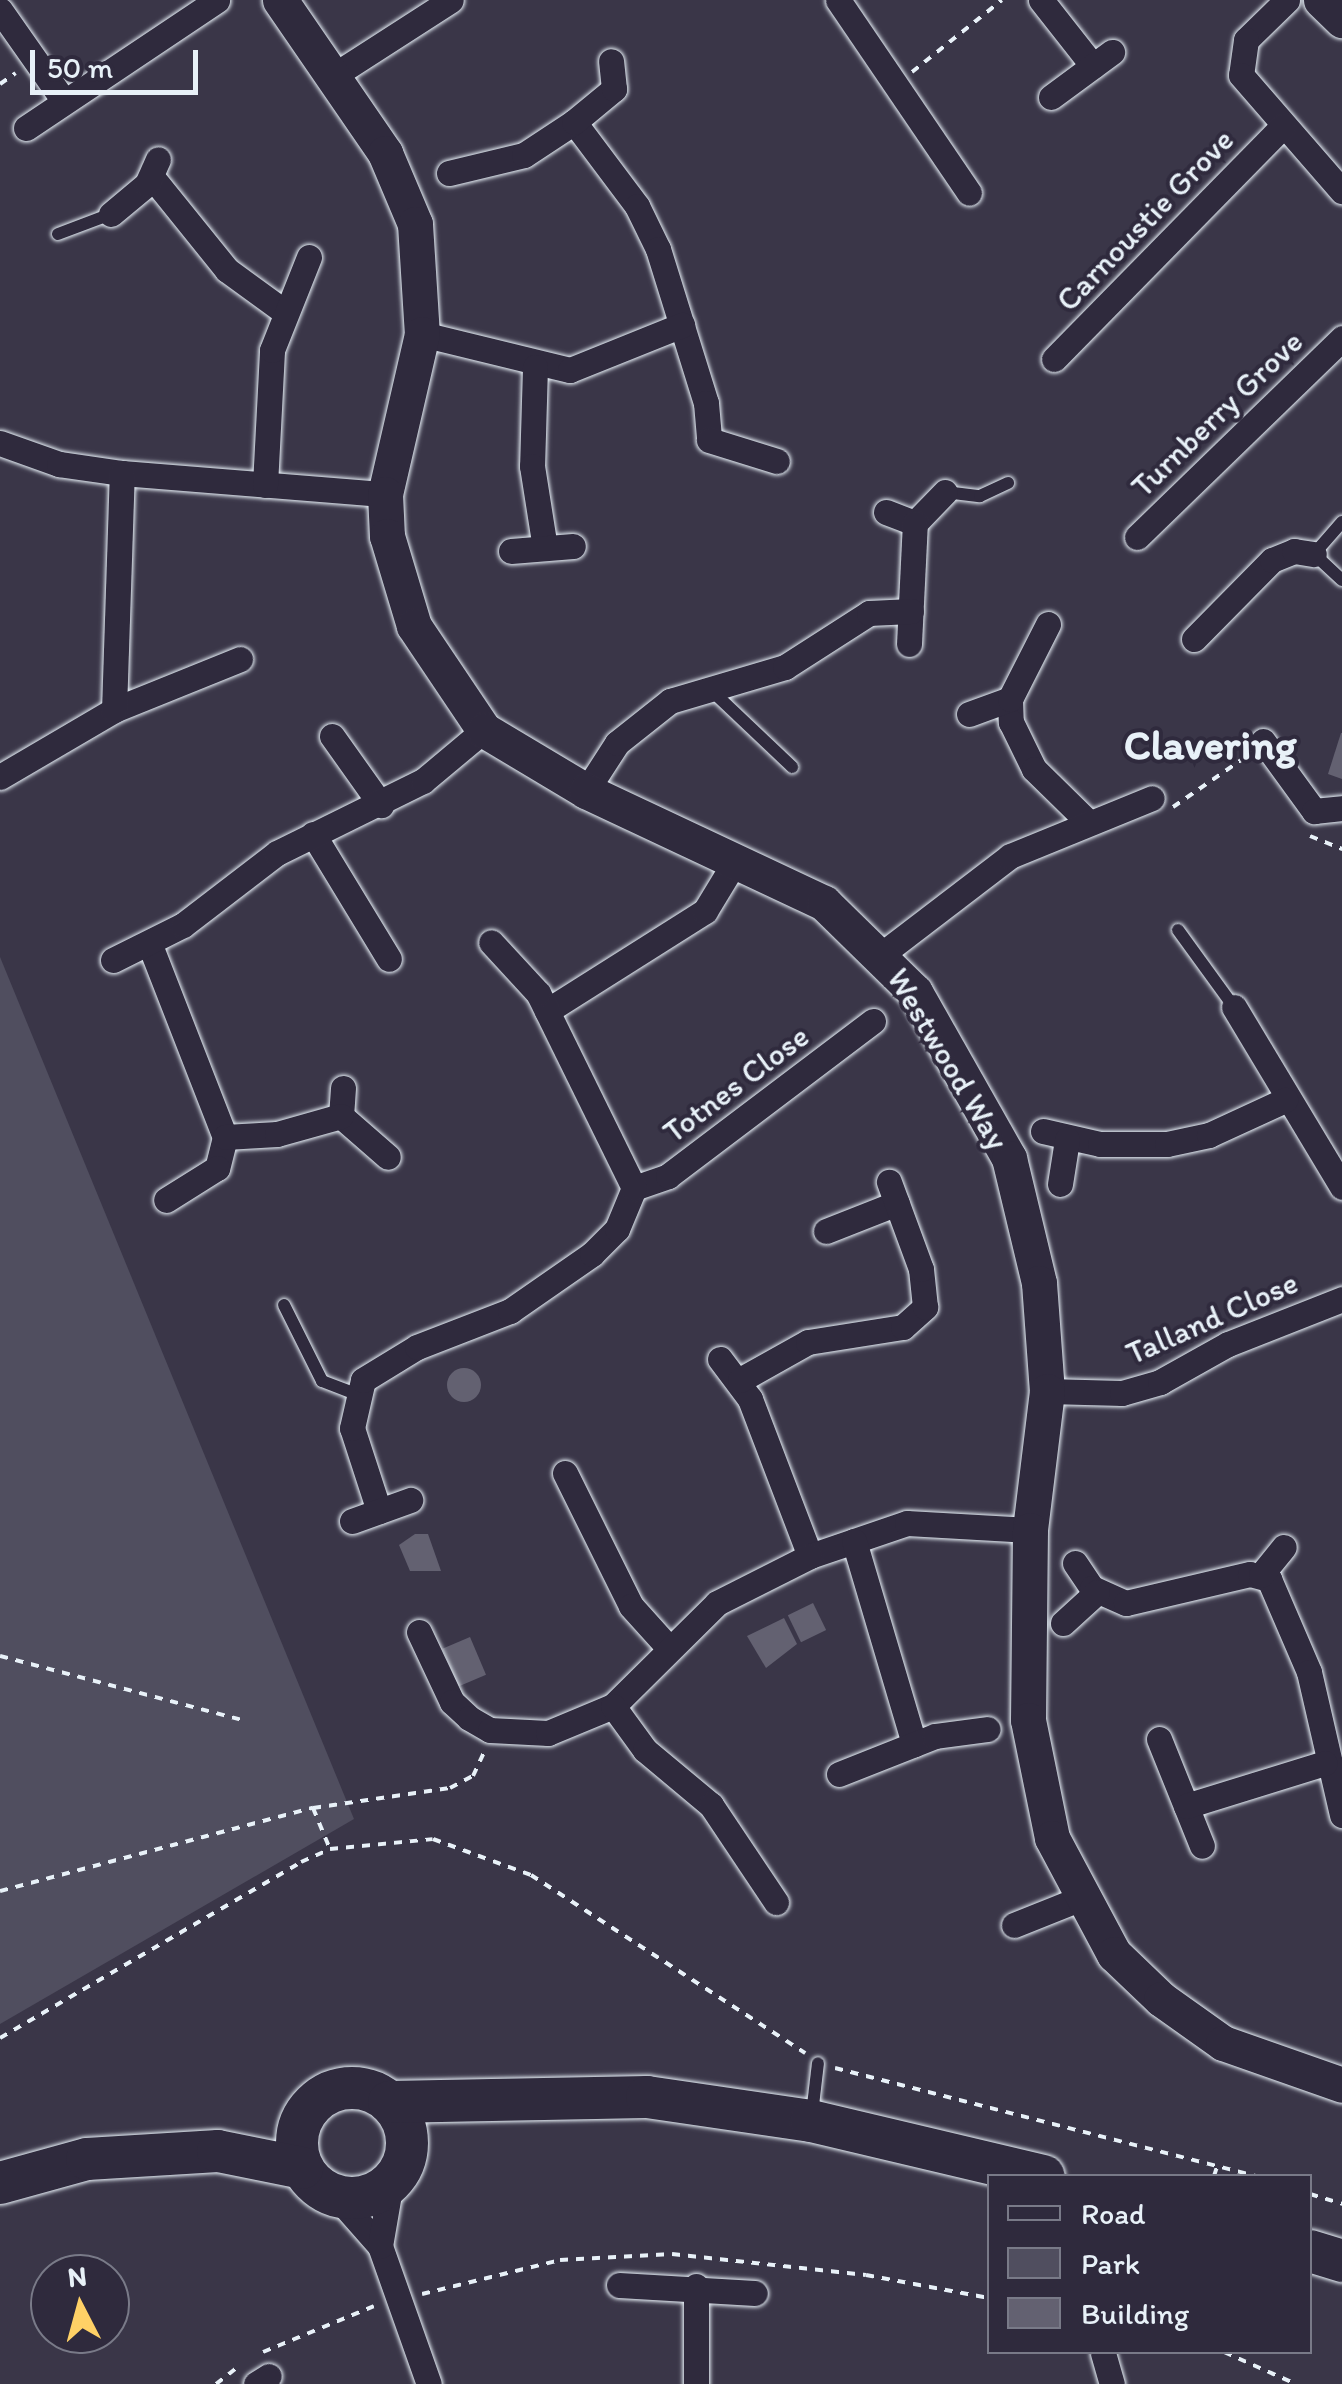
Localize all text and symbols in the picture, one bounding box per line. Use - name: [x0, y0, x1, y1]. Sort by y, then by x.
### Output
- scale bar: [35, 30, 202, 92]
- text: 50 m: [47, 49, 113, 86]
- street label: Carnoustie Grove: [1048, 121, 1242, 319]
- street label: Turnberry Grove: [1123, 323, 1311, 505]
- district label: Clavering: [1124, 720, 1296, 770]
- street label: Westwood Way: [879, 961, 1017, 1157]
- street label: Totnes Close: [656, 1017, 816, 1151]
- street label: Talland Close: [1120, 1263, 1304, 1373]
- legend: [987, 2174, 1312, 2354]
- text: Road: [1081, 2195, 1146, 2232]
- text: Park: [1081, 2245, 1140, 2282]
- north arrow: [30, 2254, 130, 2354]
- text: N: [66, 2258, 88, 2294]
- text: Building: [1081, 2295, 1189, 2332]

